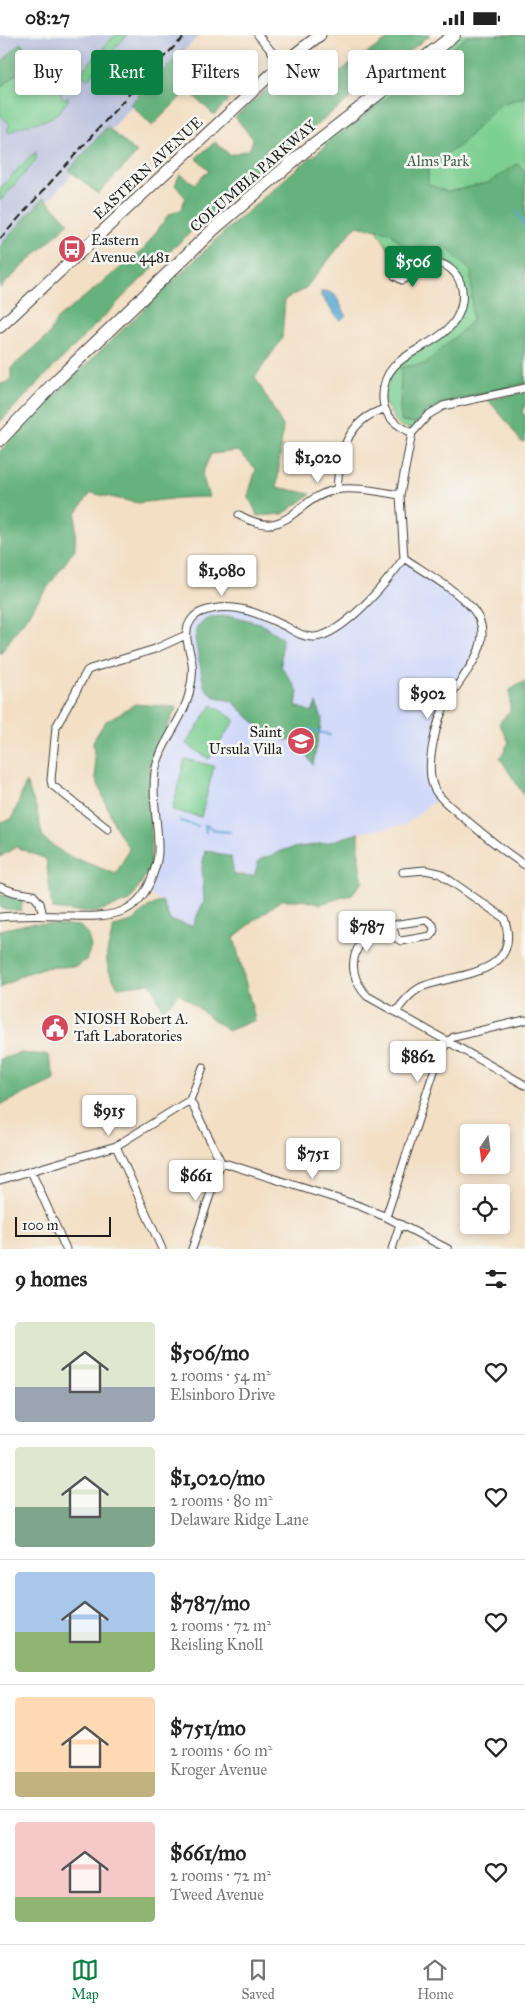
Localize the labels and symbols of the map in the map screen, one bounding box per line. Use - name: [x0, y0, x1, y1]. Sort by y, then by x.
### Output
- street label: EASTERN AVENUE: [90, 113, 206, 223]
- street label: COLUMBIA PARKWAY: [186, 116, 320, 236]
- park label: Alms Park: [406, 152, 469, 170]
- place label: Eastern Avenue 4481: [90, 231, 170, 266]
- bus stop icon: Eastern Avenue 4481: [57, 234, 87, 264]
- pin: $506: [383, 245, 443, 288]
- pin: $1,020: [277, 441, 359, 484]
- pin: $1,080: [181, 555, 263, 597]
- pin: $902: [398, 677, 458, 720]
- place label: Saint Ursula Villa: [209, 723, 283, 758]
- school or university icon: Saint Ursula Villa: [286, 726, 316, 756]
- pin: $787: [337, 911, 397, 953]
- place label: NIOSH Robert A. Taft Laboratories: [74, 1010, 188, 1045]
- public building icon: NIOSH Robert A. Taft Laboratories: [40, 1013, 70, 1043]
- pin: $862: [388, 1041, 448, 1083]
- pin: $915: [79, 1095, 139, 1137]
- north arrow: [460, 1124, 510, 1174]
- pin: $751: [283, 1137, 343, 1180]
- pin: $661: [166, 1159, 226, 1202]
- scale bar: [15, 1214, 111, 1237]

